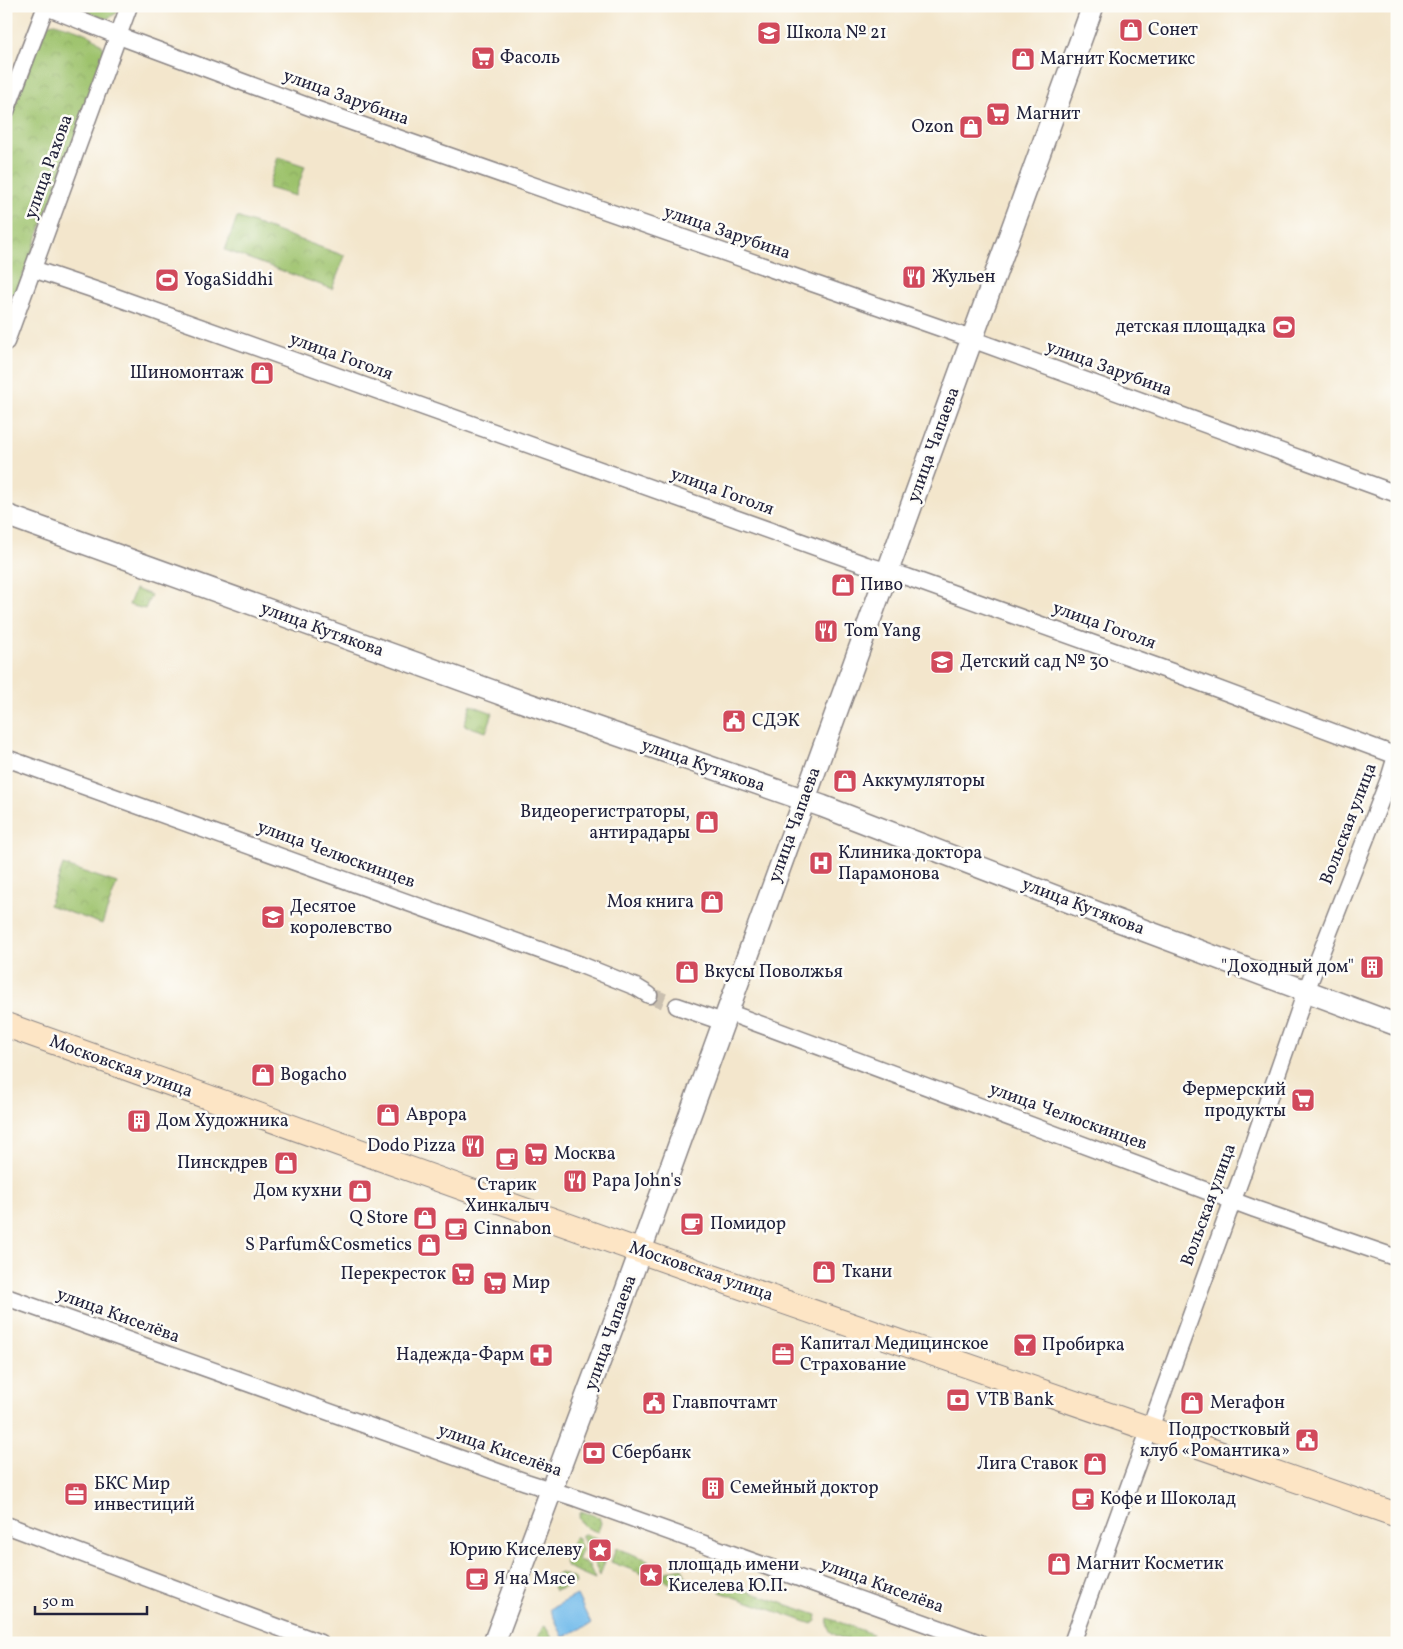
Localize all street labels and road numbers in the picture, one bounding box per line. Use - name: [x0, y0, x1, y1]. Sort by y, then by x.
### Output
- street label: улица Зарубина: [279, 64, 413, 132]
- street label: улица Рахова: [19, 111, 80, 223]
- street label: улица Зарубина: [660, 200, 794, 266]
- street label: улица Гоголя: [286, 327, 396, 387]
- street label: улица Зарубина: [1042, 335, 1176, 403]
- street label: улица Чапаева: [902, 384, 967, 506]
- street label: улица Гоголя: [667, 462, 777, 522]
- street label: улица Кутякова: [257, 596, 387, 664]
- street label: улица Гоголя: [1049, 596, 1159, 656]
- street label: улица Кутякова: [638, 733, 768, 799]
- street label: Вольская улица: [1314, 760, 1384, 888]
- street label: улица Чапаева: [763, 764, 828, 886]
- street label: улица Челюскинцев: [253, 815, 419, 895]
- street label: улица Кутякова: [1018, 872, 1148, 942]
- street label: Московская улица: [46, 1029, 196, 1105]
- street label: улица Челюскинцев: [985, 1077, 1151, 1157]
- street label: Вольская улица: [1175, 1140, 1243, 1270]
- street label: Московская улица: [625, 1236, 777, 1308]
- street label: улица Чапаева: [579, 1272, 644, 1394]
- street label: улица Киселёва: [53, 1282, 183, 1350]
- street label: улица Киселёва: [435, 1418, 566, 1484]
- street label: улица Киселёва: [817, 1552, 947, 1620]

